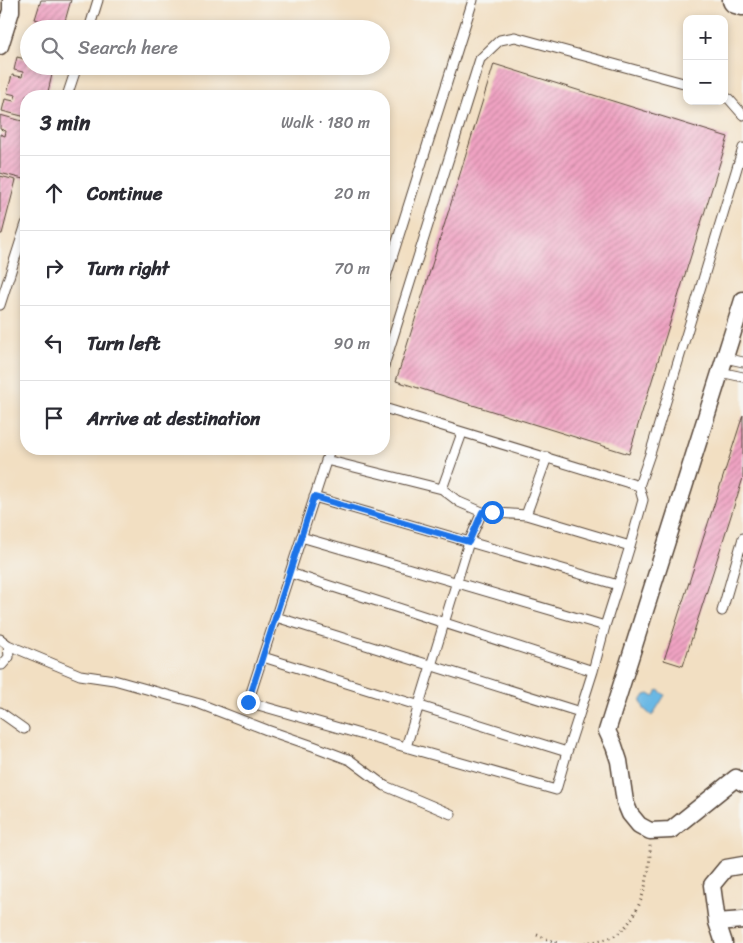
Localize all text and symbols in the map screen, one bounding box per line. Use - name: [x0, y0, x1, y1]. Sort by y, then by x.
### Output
- map controls: [683, 15, 728, 105]
- button: +: [683, 15, 728, 60]
- search box: [20, 20, 390, 75]
- text: Search here: [78, 31, 178, 64]
- icon: search: [38, 34, 66, 62]
- button: −: [683, 60, 728, 105]
- text: 3 min: [40, 104, 90, 142]
- text: Walk · 180 m: [281, 108, 370, 137]
- text: Continue: [87, 177, 163, 210]
- icon: ahead: [40, 179, 68, 207]
- text: 20 m: [334, 179, 370, 208]
- text: Turn right: [87, 252, 169, 285]
- icon: right: [40, 254, 68, 282]
- text: 70 m: [334, 254, 370, 283]
- text: Turn left: [87, 327, 160, 360]
- icon: left: [40, 329, 68, 357]
- text: 90 m: [334, 329, 370, 358]
- text: Arrive at destination: [87, 402, 260, 435]
- icon: arrive: [40, 404, 68, 432]
- route start: [481, 501, 504, 524]
- route end: [237, 691, 260, 714]

